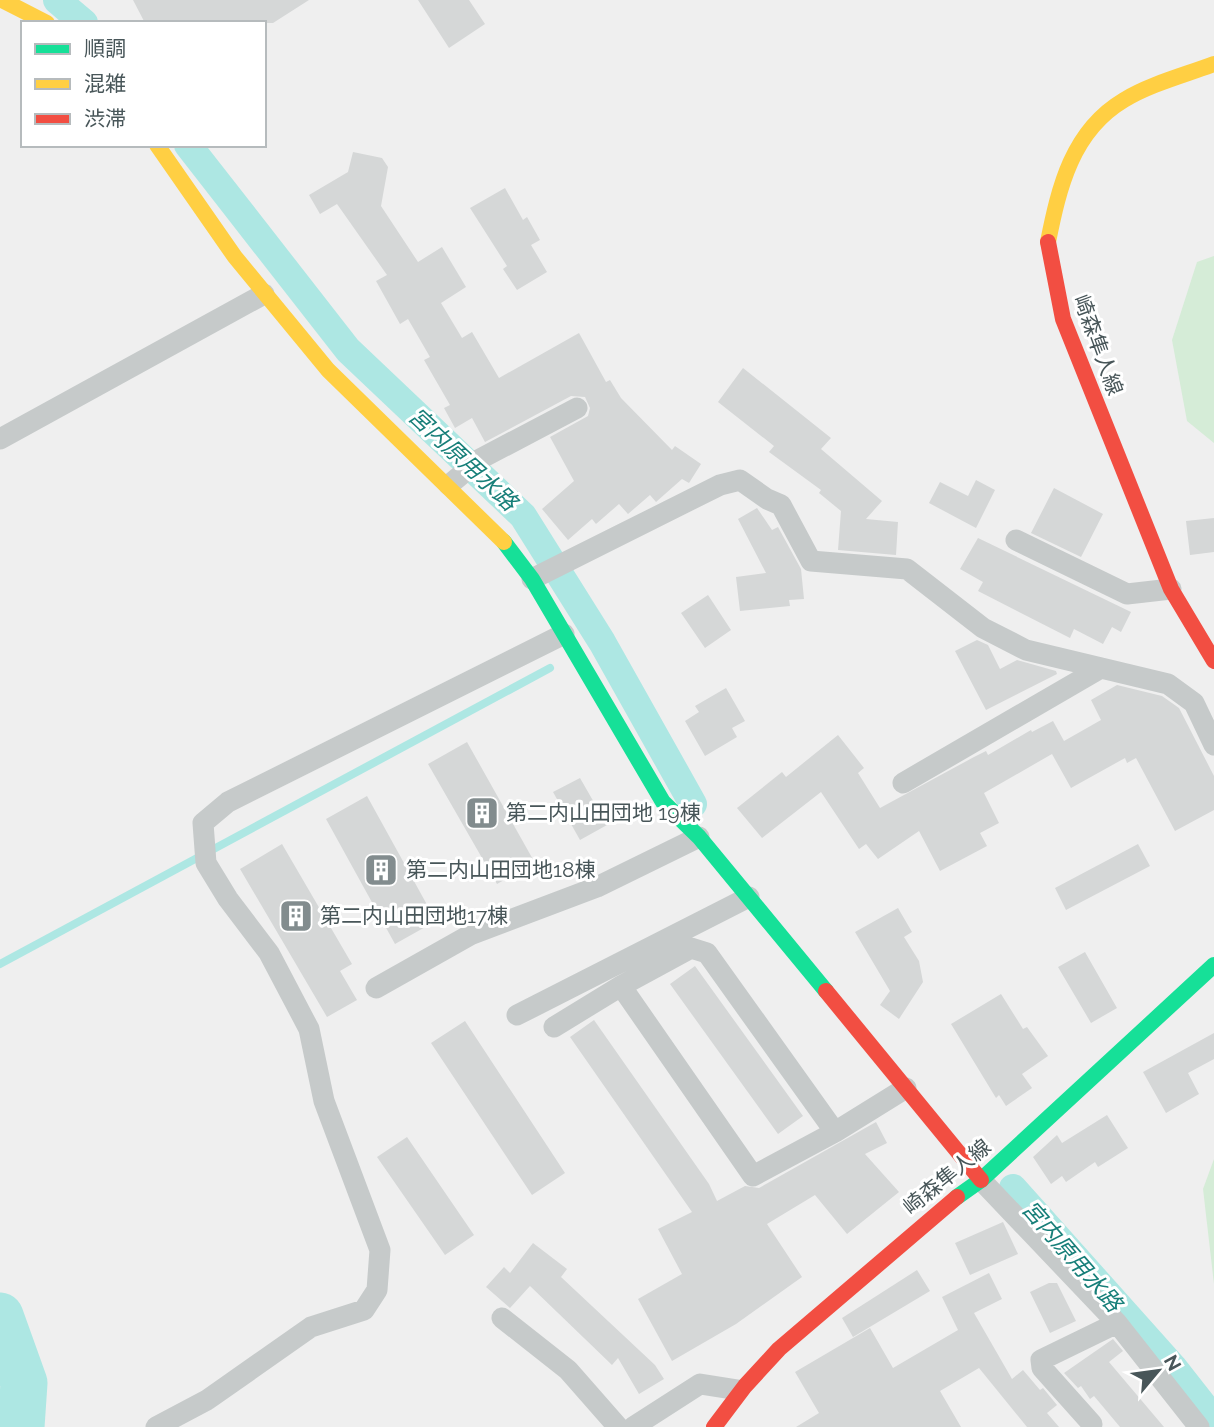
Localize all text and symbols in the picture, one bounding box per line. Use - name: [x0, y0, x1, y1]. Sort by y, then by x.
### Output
- legend: [21, 21, 266, 147]
- text: 順調: [84, 36, 126, 61]
- text: 混雑: [84, 71, 126, 96]
- text: 渋滞: [84, 106, 126, 131]
- street label: 崎森隼人線: [1069, 291, 1128, 398]
- water label: 宮内原用水路: [404, 402, 524, 517]
- building icon: 第二内山田団地 19棟: [463, 794, 501, 832]
- place label: 第二内山田団地 19棟: [506, 800, 701, 825]
- building icon: 第二内山田団地18棟: [362, 851, 400, 889]
- place label: 第二内山田団地18棟: [406, 857, 595, 882]
- building icon: 第二内山田団地17棟: [277, 897, 315, 935]
- place label: 第二内山田団地17棟: [320, 903, 508, 928]
- street label: 崎森隼人線: [898, 1134, 995, 1219]
- water label: 宮内原用水路: [1017, 1195, 1129, 1318]
- north arrow: [1123, 1336, 1193, 1406]
- text: N: [1160, 1351, 1186, 1374]

